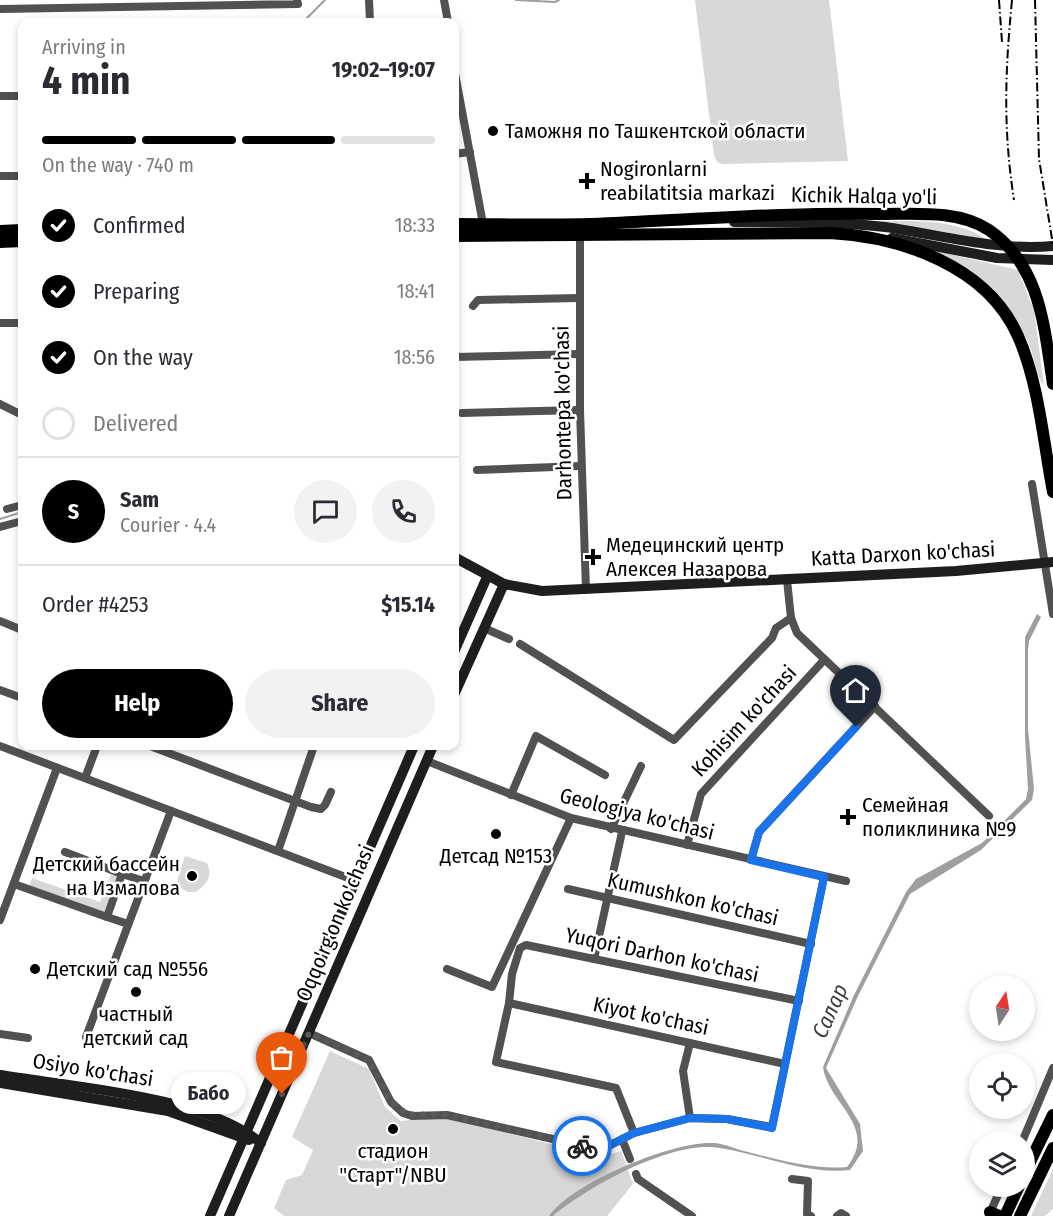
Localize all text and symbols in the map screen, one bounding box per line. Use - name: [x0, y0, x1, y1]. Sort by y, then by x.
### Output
- text: Arriving in: [42, 35, 126, 59]
- text: 19:02–19:07: [332, 56, 435, 83]
- text: 4 min: [42, 58, 130, 104]
- place label: Таможня по Ташкентской области: [505, 118, 805, 144]
- marker: Таможня по Ташкентской области: [486, 124, 500, 138]
- text: On the way · 740 m: [42, 153, 194, 177]
- place label: Nogironlarni reabilatitsia markazi: [600, 156, 775, 206]
- marker: Nogironlarni reabilatitsia markazi: [578, 172, 596, 190]
- street label: Kichik Halqa yo'li: [791, 182, 937, 210]
- icon: check: [42, 209, 75, 242]
- text: Confirmed: [93, 212, 186, 239]
- text: 18:33: [395, 213, 435, 237]
- icon: check: [42, 275, 75, 308]
- text: Preparing: [93, 278, 179, 305]
- text: 18:41: [397, 279, 435, 303]
- street label: Darhontepa ko'chasi: [548, 325, 578, 501]
- icon: check: [42, 341, 75, 374]
- text: On the way: [93, 344, 193, 371]
- text: 18:56: [394, 345, 435, 369]
- text: Delivered: [93, 410, 178, 437]
- button: chat: [294, 480, 357, 543]
- button: phone: [372, 480, 435, 543]
- text: Sam: [120, 486, 159, 513]
- text: S: [68, 498, 79, 525]
- text: Courier · 4.4: [120, 513, 216, 537]
- place label: Медецинский центр Алексея Назарова: [606, 532, 784, 582]
- street label: Katta Darxon ko'chasi: [810, 536, 996, 572]
- marker: Медецинский центр Алексея Назарова: [584, 548, 602, 566]
- text: Order #4253: [42, 591, 149, 618]
- text: $15.14: [381, 591, 435, 618]
- street label: Kohisim ko'chasi: [686, 660, 802, 782]
- pin: [830, 665, 881, 727]
- button: Help: [42, 669, 233, 738]
- button: Share: [245, 669, 435, 738]
- icon: home: [839, 674, 872, 707]
- street label: Geologiya ko'chasi: [557, 782, 717, 846]
- place label: Семейная поликлиника №9: [862, 792, 1017, 842]
- marker: Семейная поликлиника №9: [839, 808, 857, 826]
- marker: Детсад №153: [489, 827, 503, 841]
- street label: Oqqo'rg'on ko'chasi: [290, 841, 380, 1005]
- place label: Детсад №153: [439, 843, 552, 869]
- place label: Детский бассейн на Измалова: [32, 851, 180, 901]
- street label: Kumushkon ko'chasi: [605, 867, 781, 931]
- marker: Детский бассейн на Измалова: [185, 869, 199, 883]
- street label: Yuqori Darhon ko'chasi: [563, 922, 761, 988]
- place label: Детский сад №556: [46, 956, 208, 982]
- marker: Детский сад №556: [28, 962, 42, 976]
- north arrow: [969, 975, 1035, 1041]
- map controls: [969, 975, 1035, 1197]
- water label: Салар: [806, 980, 854, 1042]
- marker: частный детский сад: [129, 985, 143, 999]
- street label: Kiyot ko'chasi: [591, 991, 711, 1041]
- place label: частный детский сад: [84, 1001, 188, 1051]
- pin: [256, 1032, 307, 1094]
- icon: bag: [265, 1041, 298, 1074]
- street label: Osiyo ko'chasi: [31, 1048, 155, 1092]
- button: locate: [969, 1053, 1035, 1119]
- callout: Бабо: [171, 1073, 246, 1115]
- text: Бабо: [188, 1081, 229, 1105]
- courier: [552, 1116, 612, 1176]
- marker: стадион "Старт"/NBU: [386, 1122, 400, 1136]
- icon: bike: [566, 1130, 599, 1163]
- button: layers: [969, 1131, 1035, 1197]
- place label: стадион "Старт"/NBU: [339, 1138, 447, 1188]

